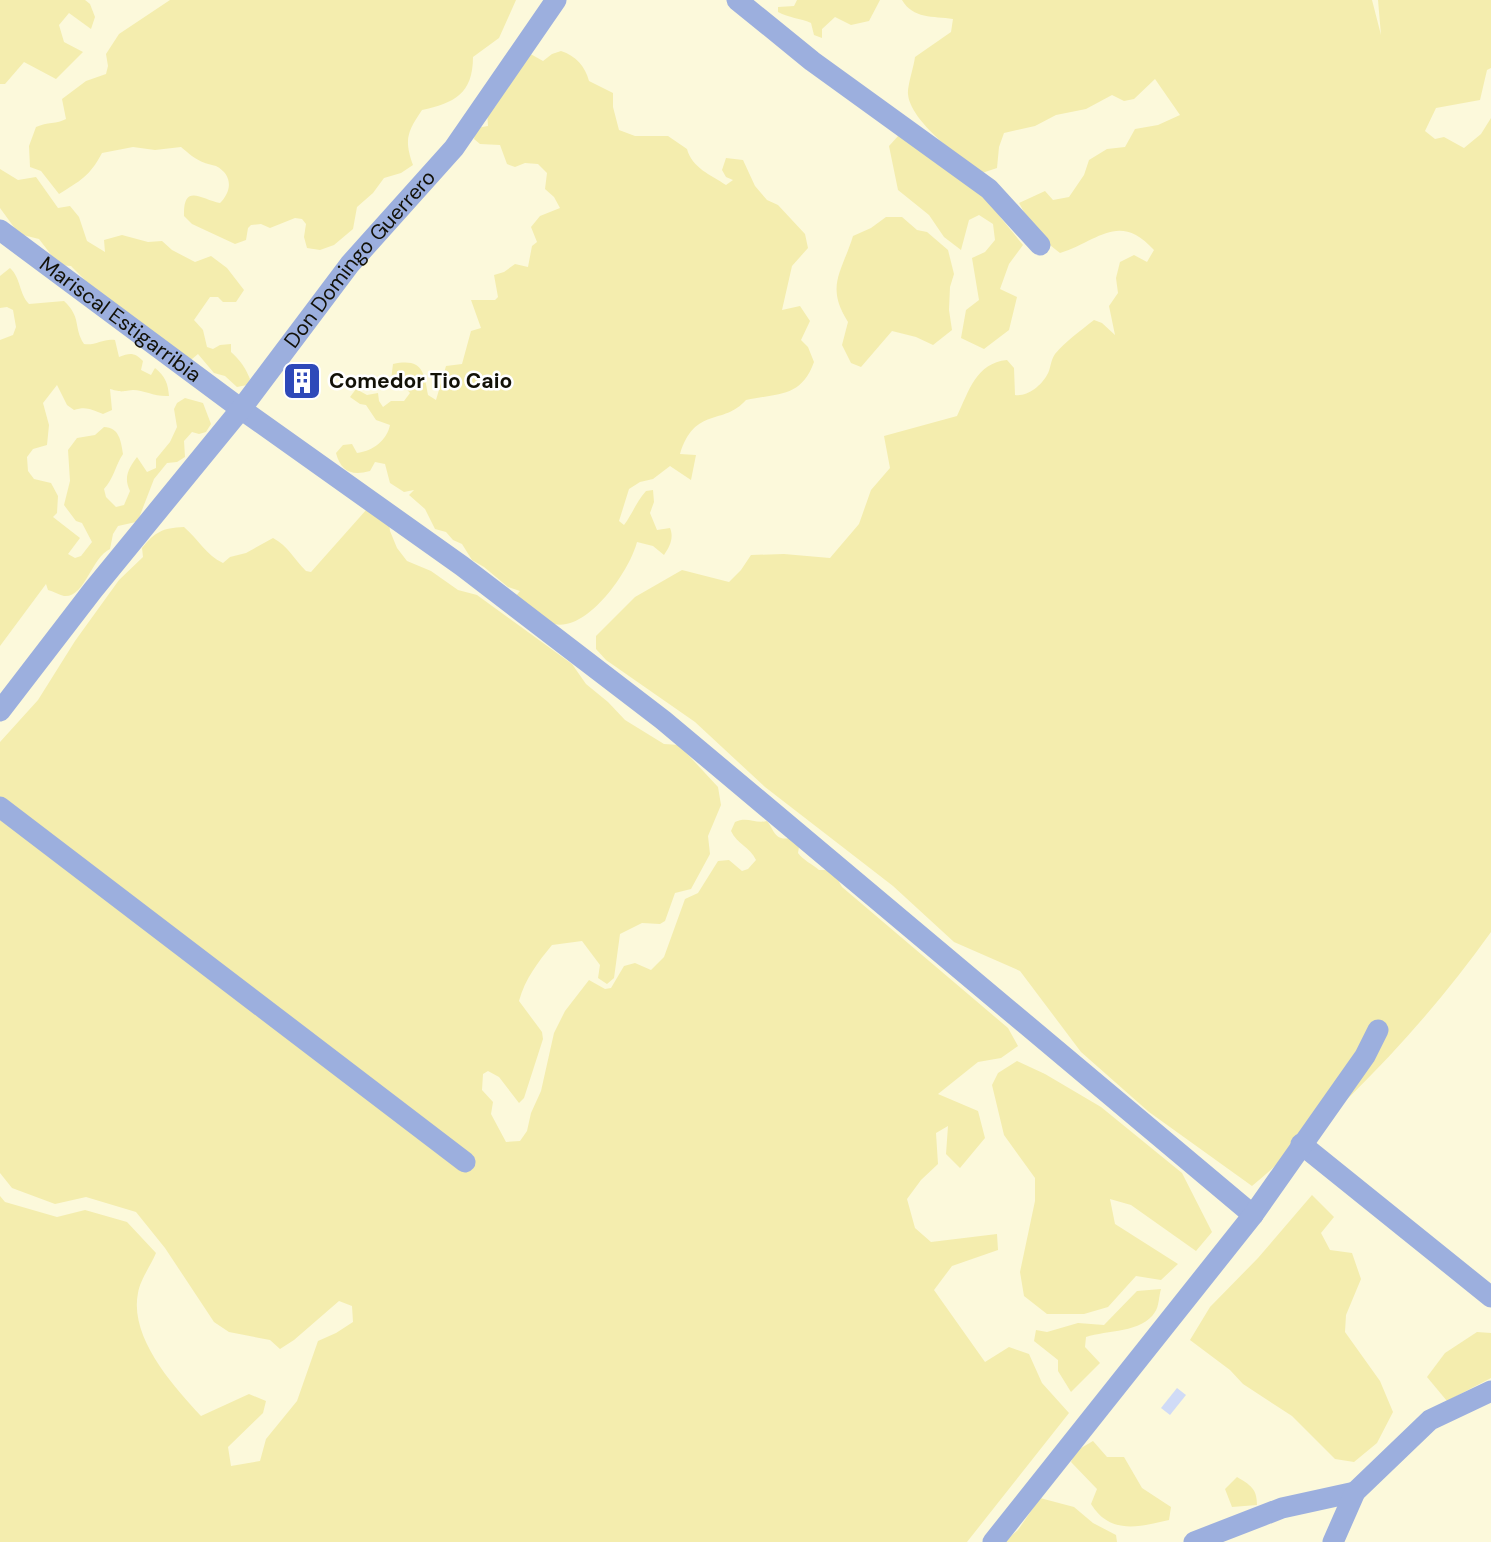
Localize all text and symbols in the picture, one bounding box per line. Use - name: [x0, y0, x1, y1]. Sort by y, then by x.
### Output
- street label: Don Domingo Guerrero: [278, 164, 442, 354]
- street label: Mariscal Estigarribia: [34, 250, 207, 389]
- building icon: Comedor Tio Caio: [281, 360, 323, 402]
- place label: Comedor Tio Caio: [329, 367, 512, 395]

